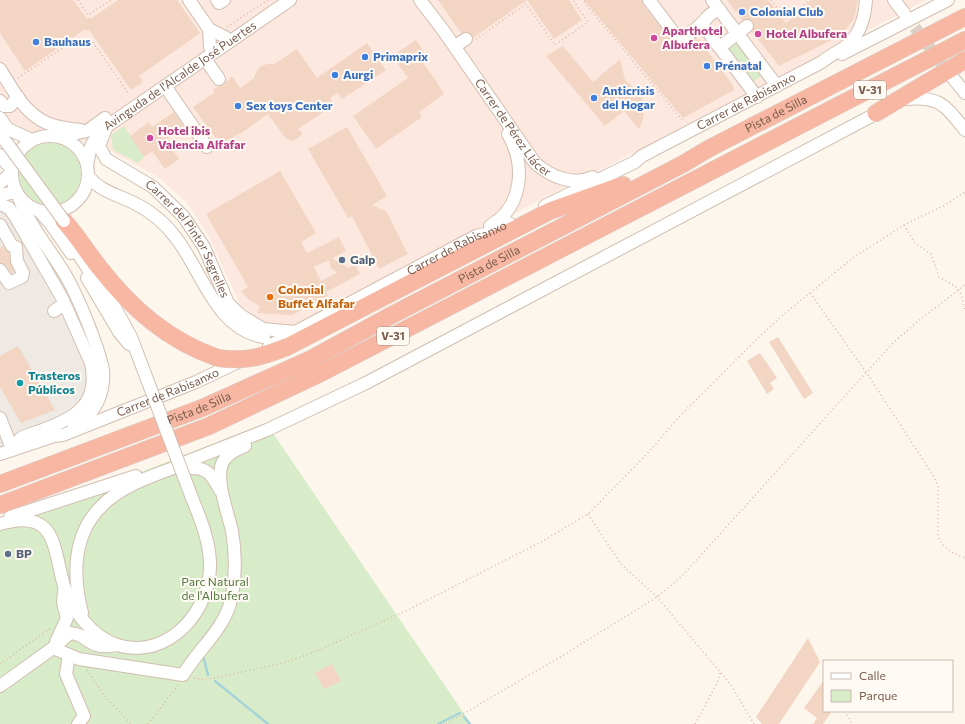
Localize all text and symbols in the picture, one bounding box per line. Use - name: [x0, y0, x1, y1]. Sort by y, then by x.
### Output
- place label: Colonial Club: [750, 4, 823, 18]
- marker: Colonial Club: [737, 7, 747, 17]
- street label: Avinguda de l'Alcalde José Puertes: [100, 18, 258, 133]
- place label: Aparthotel Albufera: [662, 23, 723, 51]
- place label: Hotel Albufera: [766, 26, 847, 40]
- marker: Hotel Albufera: [753, 29, 763, 39]
- marker: Aparthotel Albufera: [649, 33, 659, 43]
- place label: Bauhaus: [44, 34, 91, 48]
- marker: Bauhaus: [31, 37, 41, 47]
- place label: Primaprix: [373, 49, 428, 63]
- marker: Primaprix: [360, 52, 370, 62]
- place label: Prénatal: [715, 58, 762, 72]
- marker: Prénatal: [702, 61, 712, 71]
- place label: Aurgi: [343, 67, 373, 81]
- street label: Carrer de Rabisanxo: [694, 69, 798, 132]
- marker: Aurgi: [330, 70, 340, 80]
- street label: Carrer de Pérez Llácer: [473, 75, 554, 179]
- road number: V-31: [854, 81, 886, 99]
- place label: Anticrisis del Hogar: [602, 83, 655, 111]
- street label: Pista de Silla: [742, 91, 809, 135]
- marker: Anticrisis del Hogar: [589, 93, 599, 103]
- place label: Sex toys Center: [246, 98, 333, 112]
- marker: Sex toys Center: [233, 101, 243, 111]
- place label: Hotel ibis Valencia Alfafar: [158, 123, 246, 151]
- marker: Hotel ibis Valencia Alfafar: [145, 133, 155, 143]
- street label: Carrer del Pintor Segrelles: [143, 176, 233, 300]
- street label: Carrer de Rabisanxo: [404, 217, 509, 277]
- street label: Pista de Silla: [455, 242, 522, 285]
- place label: Galp: [350, 252, 375, 266]
- marker: Galp: [337, 255, 347, 265]
- place label: Colonial Buffet Alfafar: [278, 282, 355, 310]
- marker: Colonial Buffet Alfafar: [265, 292, 275, 302]
- road number: V-31: [377, 327, 409, 345]
- street label: Carrer de Rabisanxo: [114, 364, 221, 419]
- place label: Trasteros Públicos: [28, 368, 81, 396]
- marker: Trasteros Públicos: [15, 378, 25, 388]
- street label: Pista de Silla: [165, 388, 233, 427]
- place label: BP: [16, 546, 32, 560]
- marker: BP: [3, 549, 13, 559]
- park label: Parc Natural de l'Albufera: [181, 574, 249, 602]
- legend: [823, 660, 953, 712]
- text: Calle: [859, 668, 886, 682]
- text: Parque: [859, 688, 897, 702]

